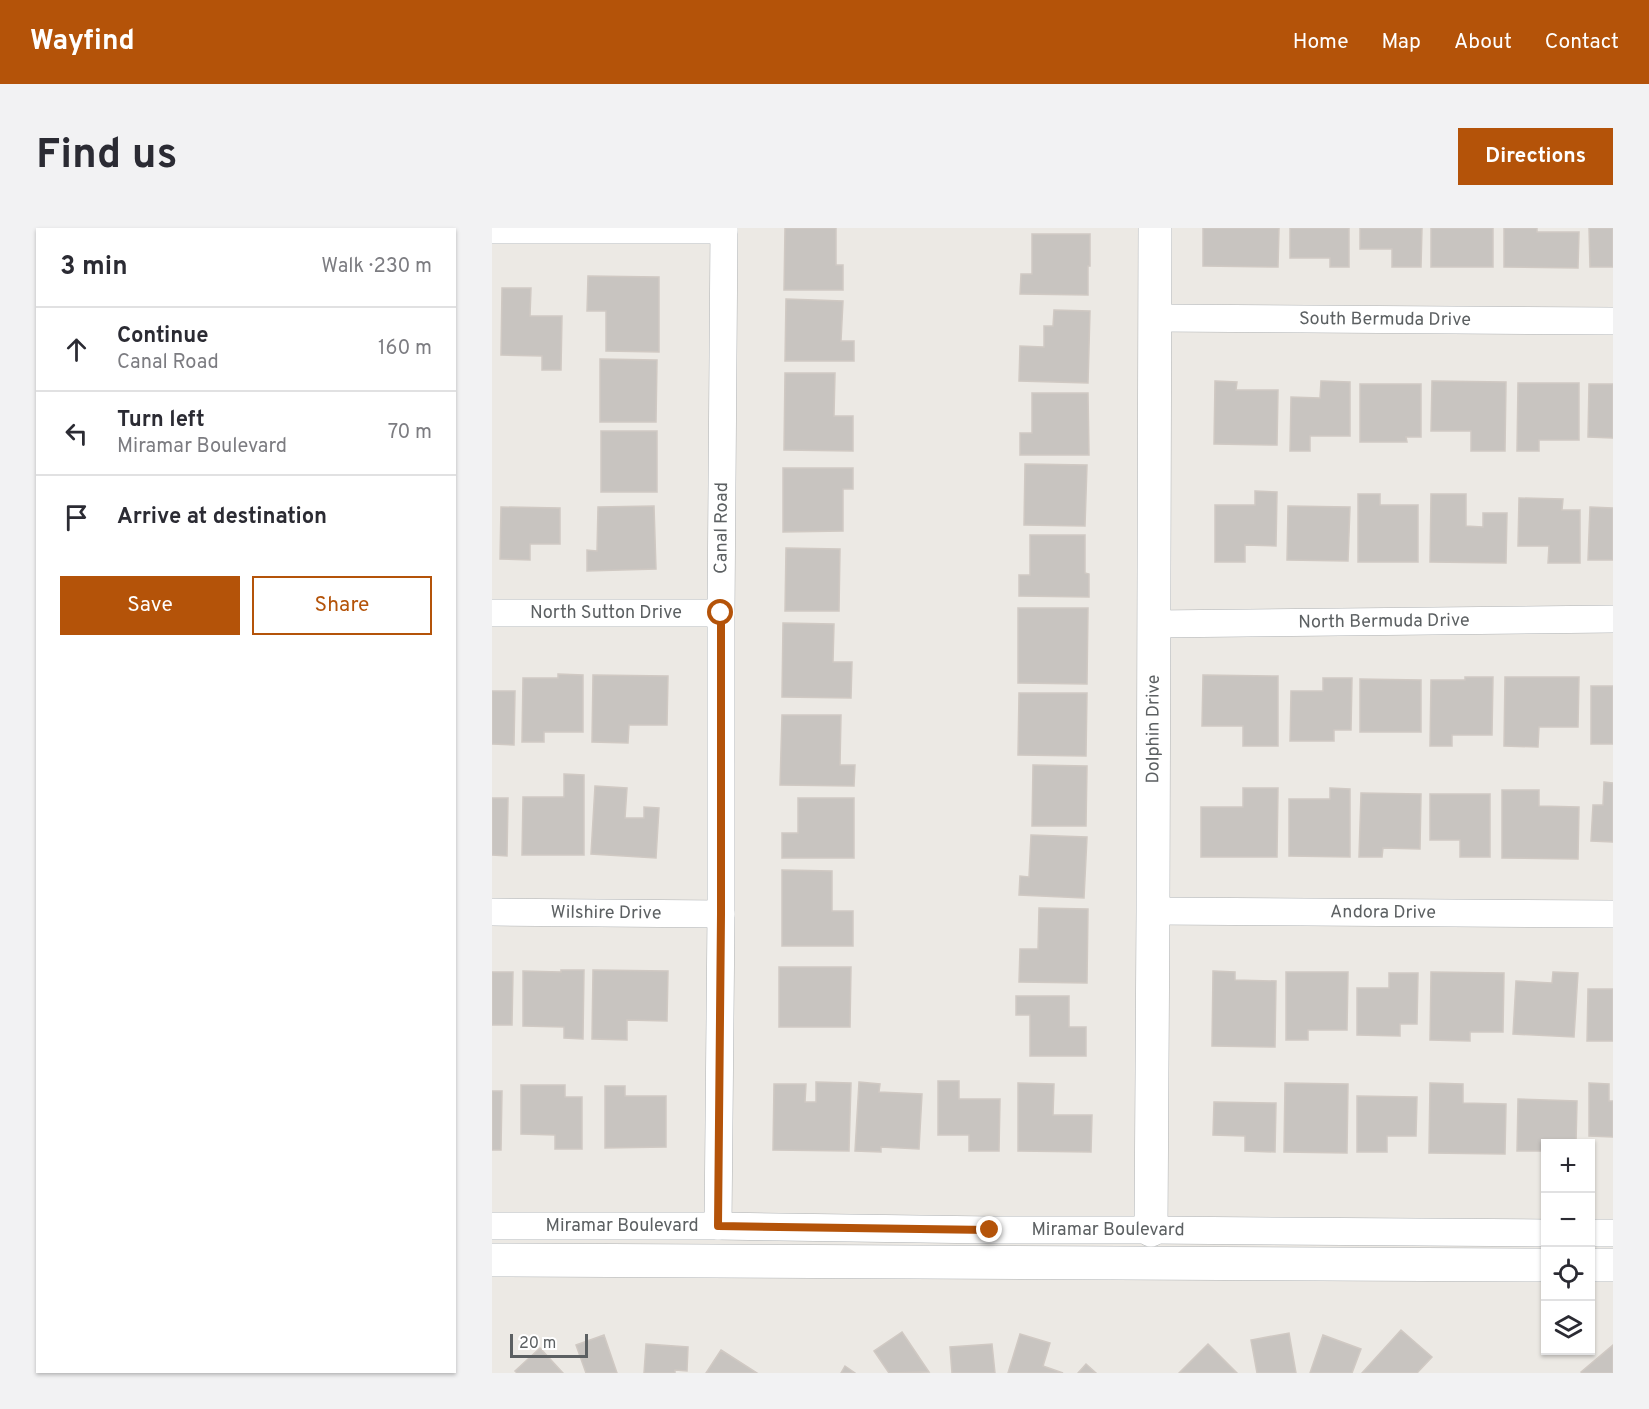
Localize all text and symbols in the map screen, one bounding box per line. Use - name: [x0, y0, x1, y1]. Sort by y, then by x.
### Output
- text: Wayfind: [30, 24, 135, 60]
- text: Home: [1293, 29, 1349, 56]
- text: Map: [1382, 29, 1421, 56]
- text: About: [1454, 29, 1512, 56]
- text: Contact: [1545, 29, 1619, 56]
- button: Directions: [1458, 128, 1613, 185]
- text: Find us: [36, 130, 177, 183]
- text: 3 min: [60, 251, 128, 284]
- text: Walk · 230 m: [321, 254, 432, 280]
- street label: South Bermuda Drive: [1299, 307, 1471, 332]
- text: Continue: [117, 323, 208, 350]
- icon: ahead: [60, 333, 93, 366]
- text: 160 m: [378, 336, 432, 362]
- text: Canal Road: [117, 350, 219, 376]
- text: Turn left: [117, 407, 205, 434]
- icon: left: [60, 417, 93, 450]
- text: 70 m: [388, 420, 432, 446]
- text: Miramar Boulevard: [117, 434, 287, 460]
- street label: Canal Road: [710, 482, 734, 574]
- icon: arrive: [60, 501, 93, 534]
- text: Arrive at destination: [117, 504, 327, 531]
- button: Save: [60, 576, 240, 635]
- button: Share: [252, 576, 432, 635]
- route start: [707, 599, 733, 625]
- street label: North Sutton Drive: [530, 602, 682, 625]
- street label: North Bermuda Drive: [1298, 609, 1470, 634]
- street label: Dolphin Drive: [1142, 675, 1165, 783]
- street label: Wilshire Drive: [551, 901, 661, 925]
- street label: Andora Drive: [1330, 901, 1436, 924]
- map controls: [1541, 1139, 1595, 1355]
- button: +: [1541, 1139, 1595, 1193]
- button: −: [1541, 1193, 1595, 1247]
- street label: Miramar Boulevard: [545, 1215, 699, 1238]
- route end: [976, 1216, 1002, 1242]
- street label: Miramar Boulevard: [1031, 1218, 1185, 1242]
- button: locate: [1541, 1247, 1595, 1301]
- button: layers: [1541, 1301, 1595, 1355]
- scale bar: [510, 1331, 588, 1358]
- text: 20 m: [519, 1334, 556, 1354]

